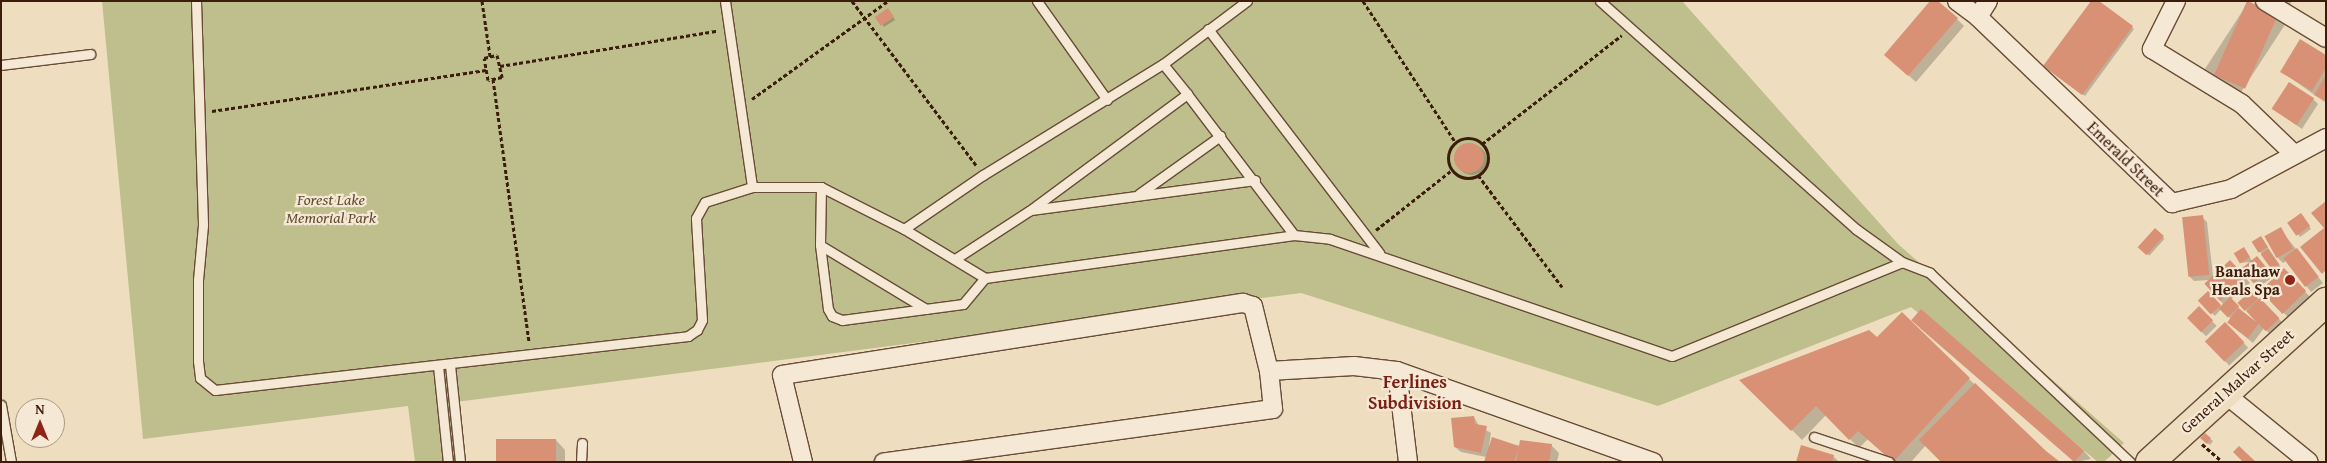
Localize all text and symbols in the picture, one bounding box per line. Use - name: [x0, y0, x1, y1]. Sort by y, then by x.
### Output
- street label: Emerald Street: [2083, 117, 2169, 201]
- park label: Forest Lake Memorial Park: [286, 189, 376, 227]
- place label: Banahaw Heals Spa: [2212, 261, 2280, 299]
- marker: Banahaw Heals Spa: [2284, 274, 2296, 286]
- street label: General Malvar Street: [2176, 325, 2298, 437]
- district label: Ferlines Subdivision: [1368, 372, 1462, 414]
- north arrow: [15, 398, 65, 448]
- text: N: [35, 399, 45, 419]

